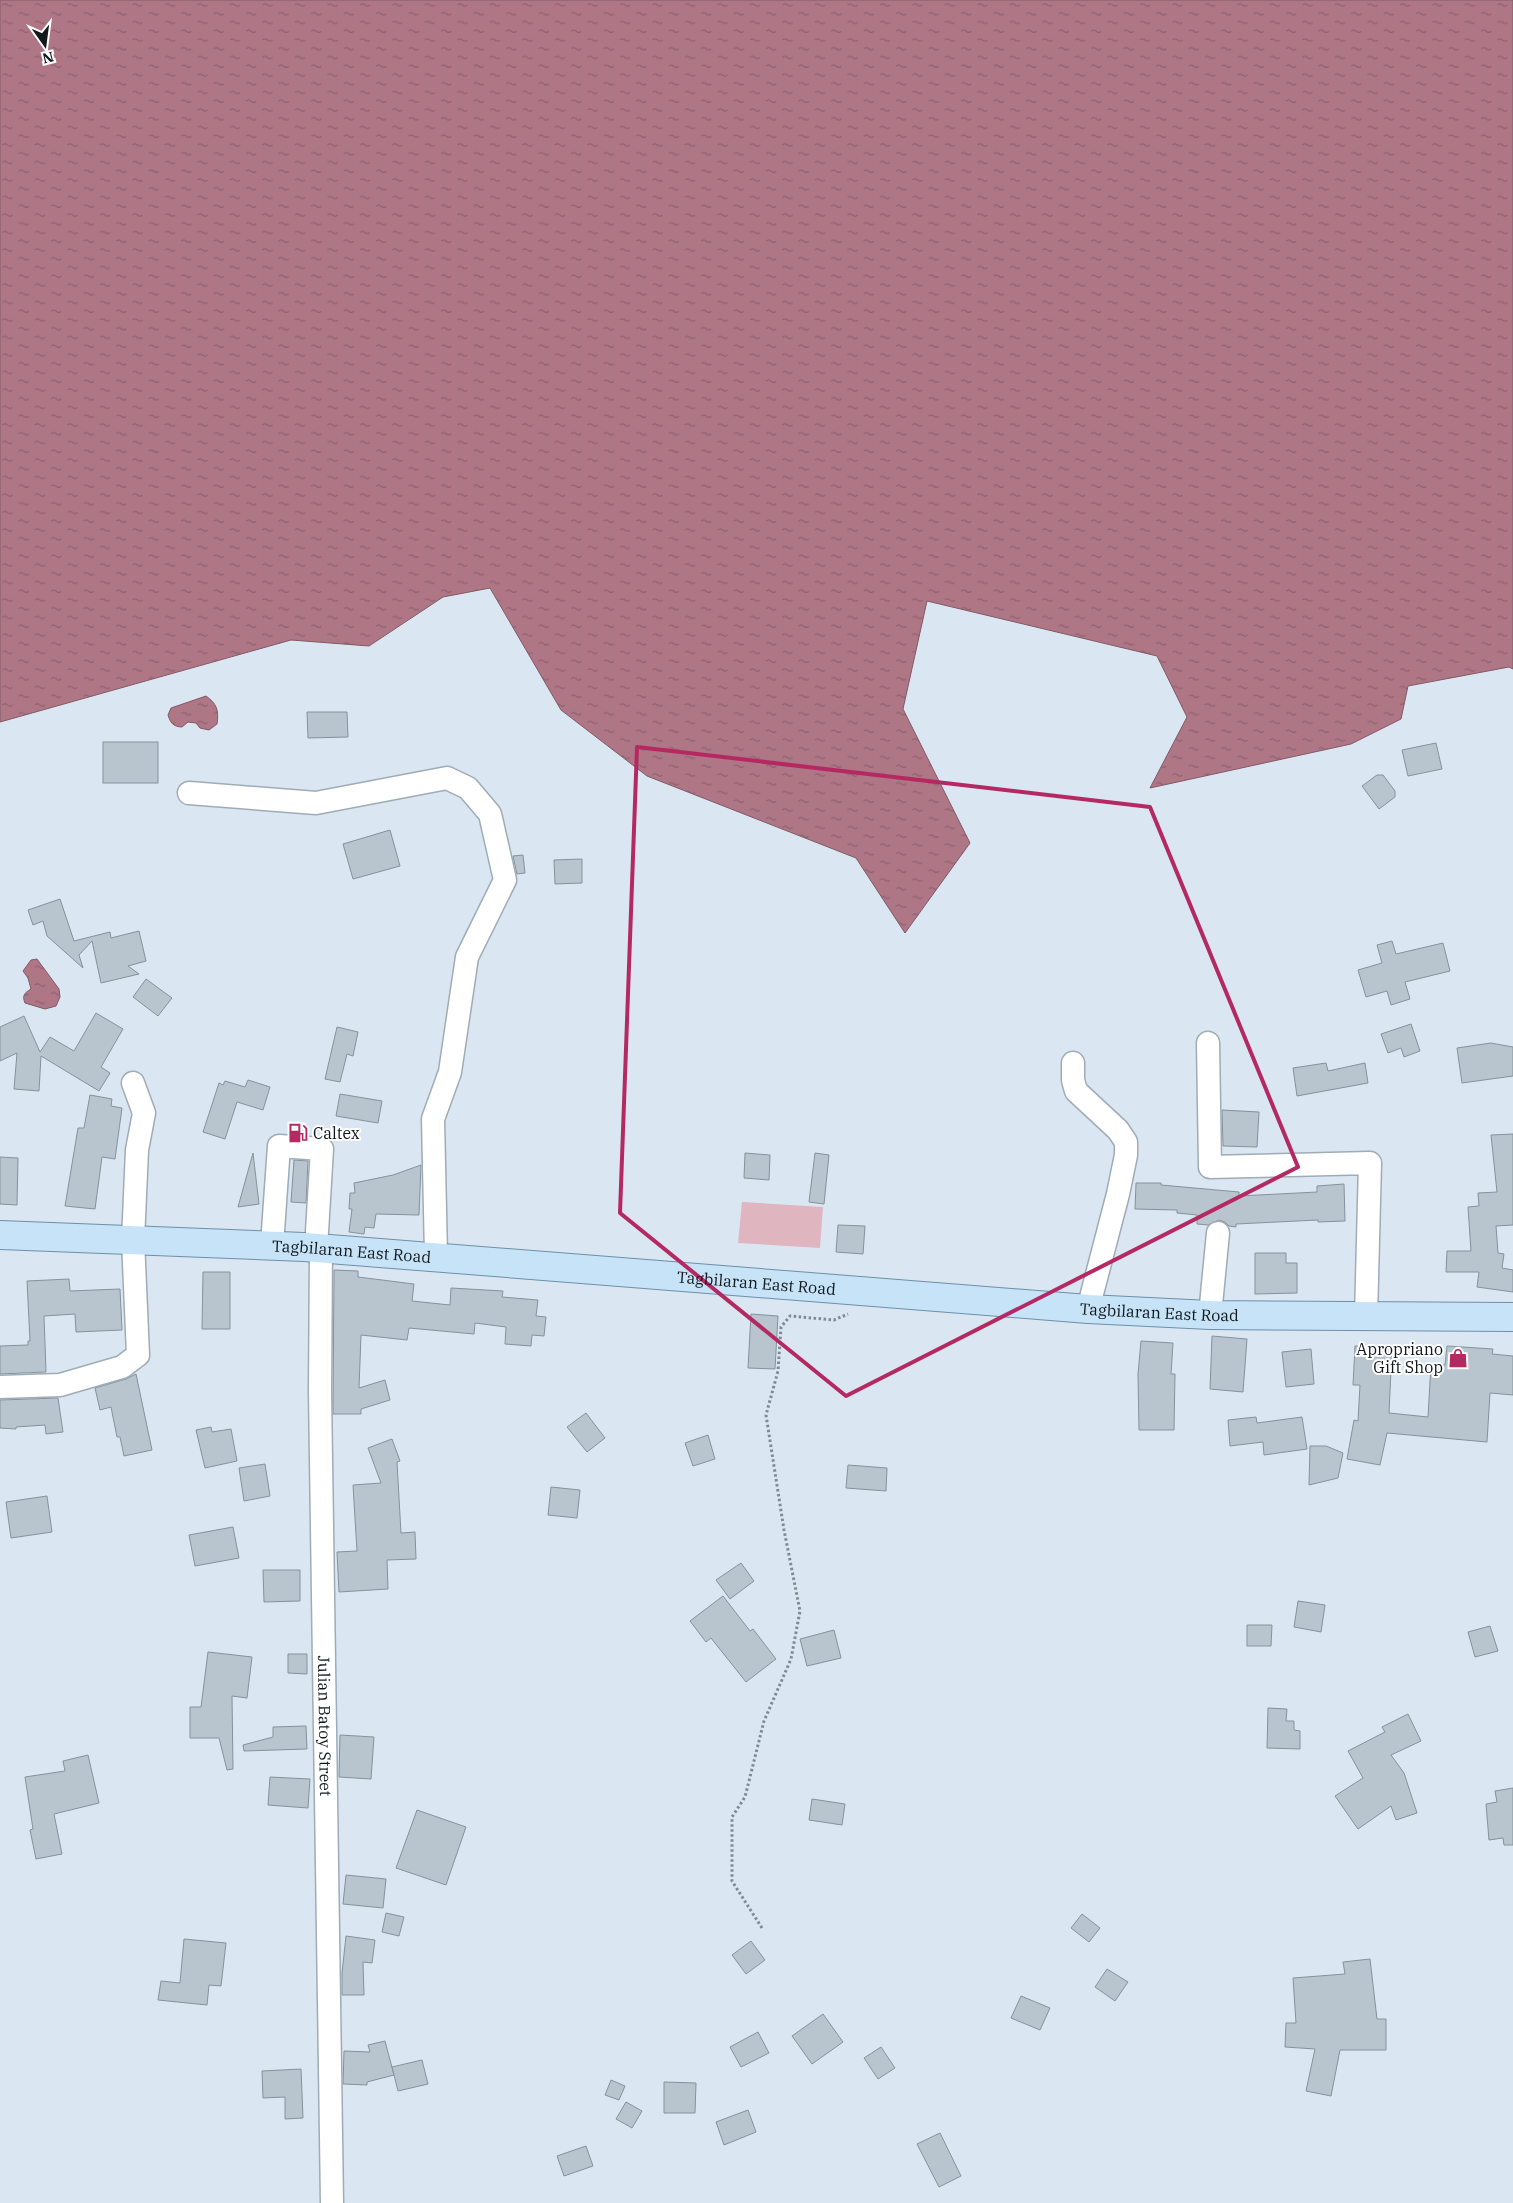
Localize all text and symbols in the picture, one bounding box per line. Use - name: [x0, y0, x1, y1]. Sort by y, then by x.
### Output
- north arrow: [20, 20, 70, 70]
- text: N: [41, 48, 56, 68]
- fuel station icon: Caltex: [287, 1122, 309, 1144]
- place label: Caltex: [313, 1123, 360, 1143]
- street label: Tagbilaran East Road: [272, 1236, 432, 1267]
- street label: Tagbilaran East Road: [676, 1267, 837, 1299]
- street label: Tagbilaran East Road: [1079, 1298, 1239, 1325]
- place label: Apropriano Gift Shop: [1356, 1339, 1443, 1377]
- shop icon: Apropriano Gift Shop: [1447, 1347, 1469, 1369]
- street label: Julian Batoy Street: [314, 1655, 336, 1797]

